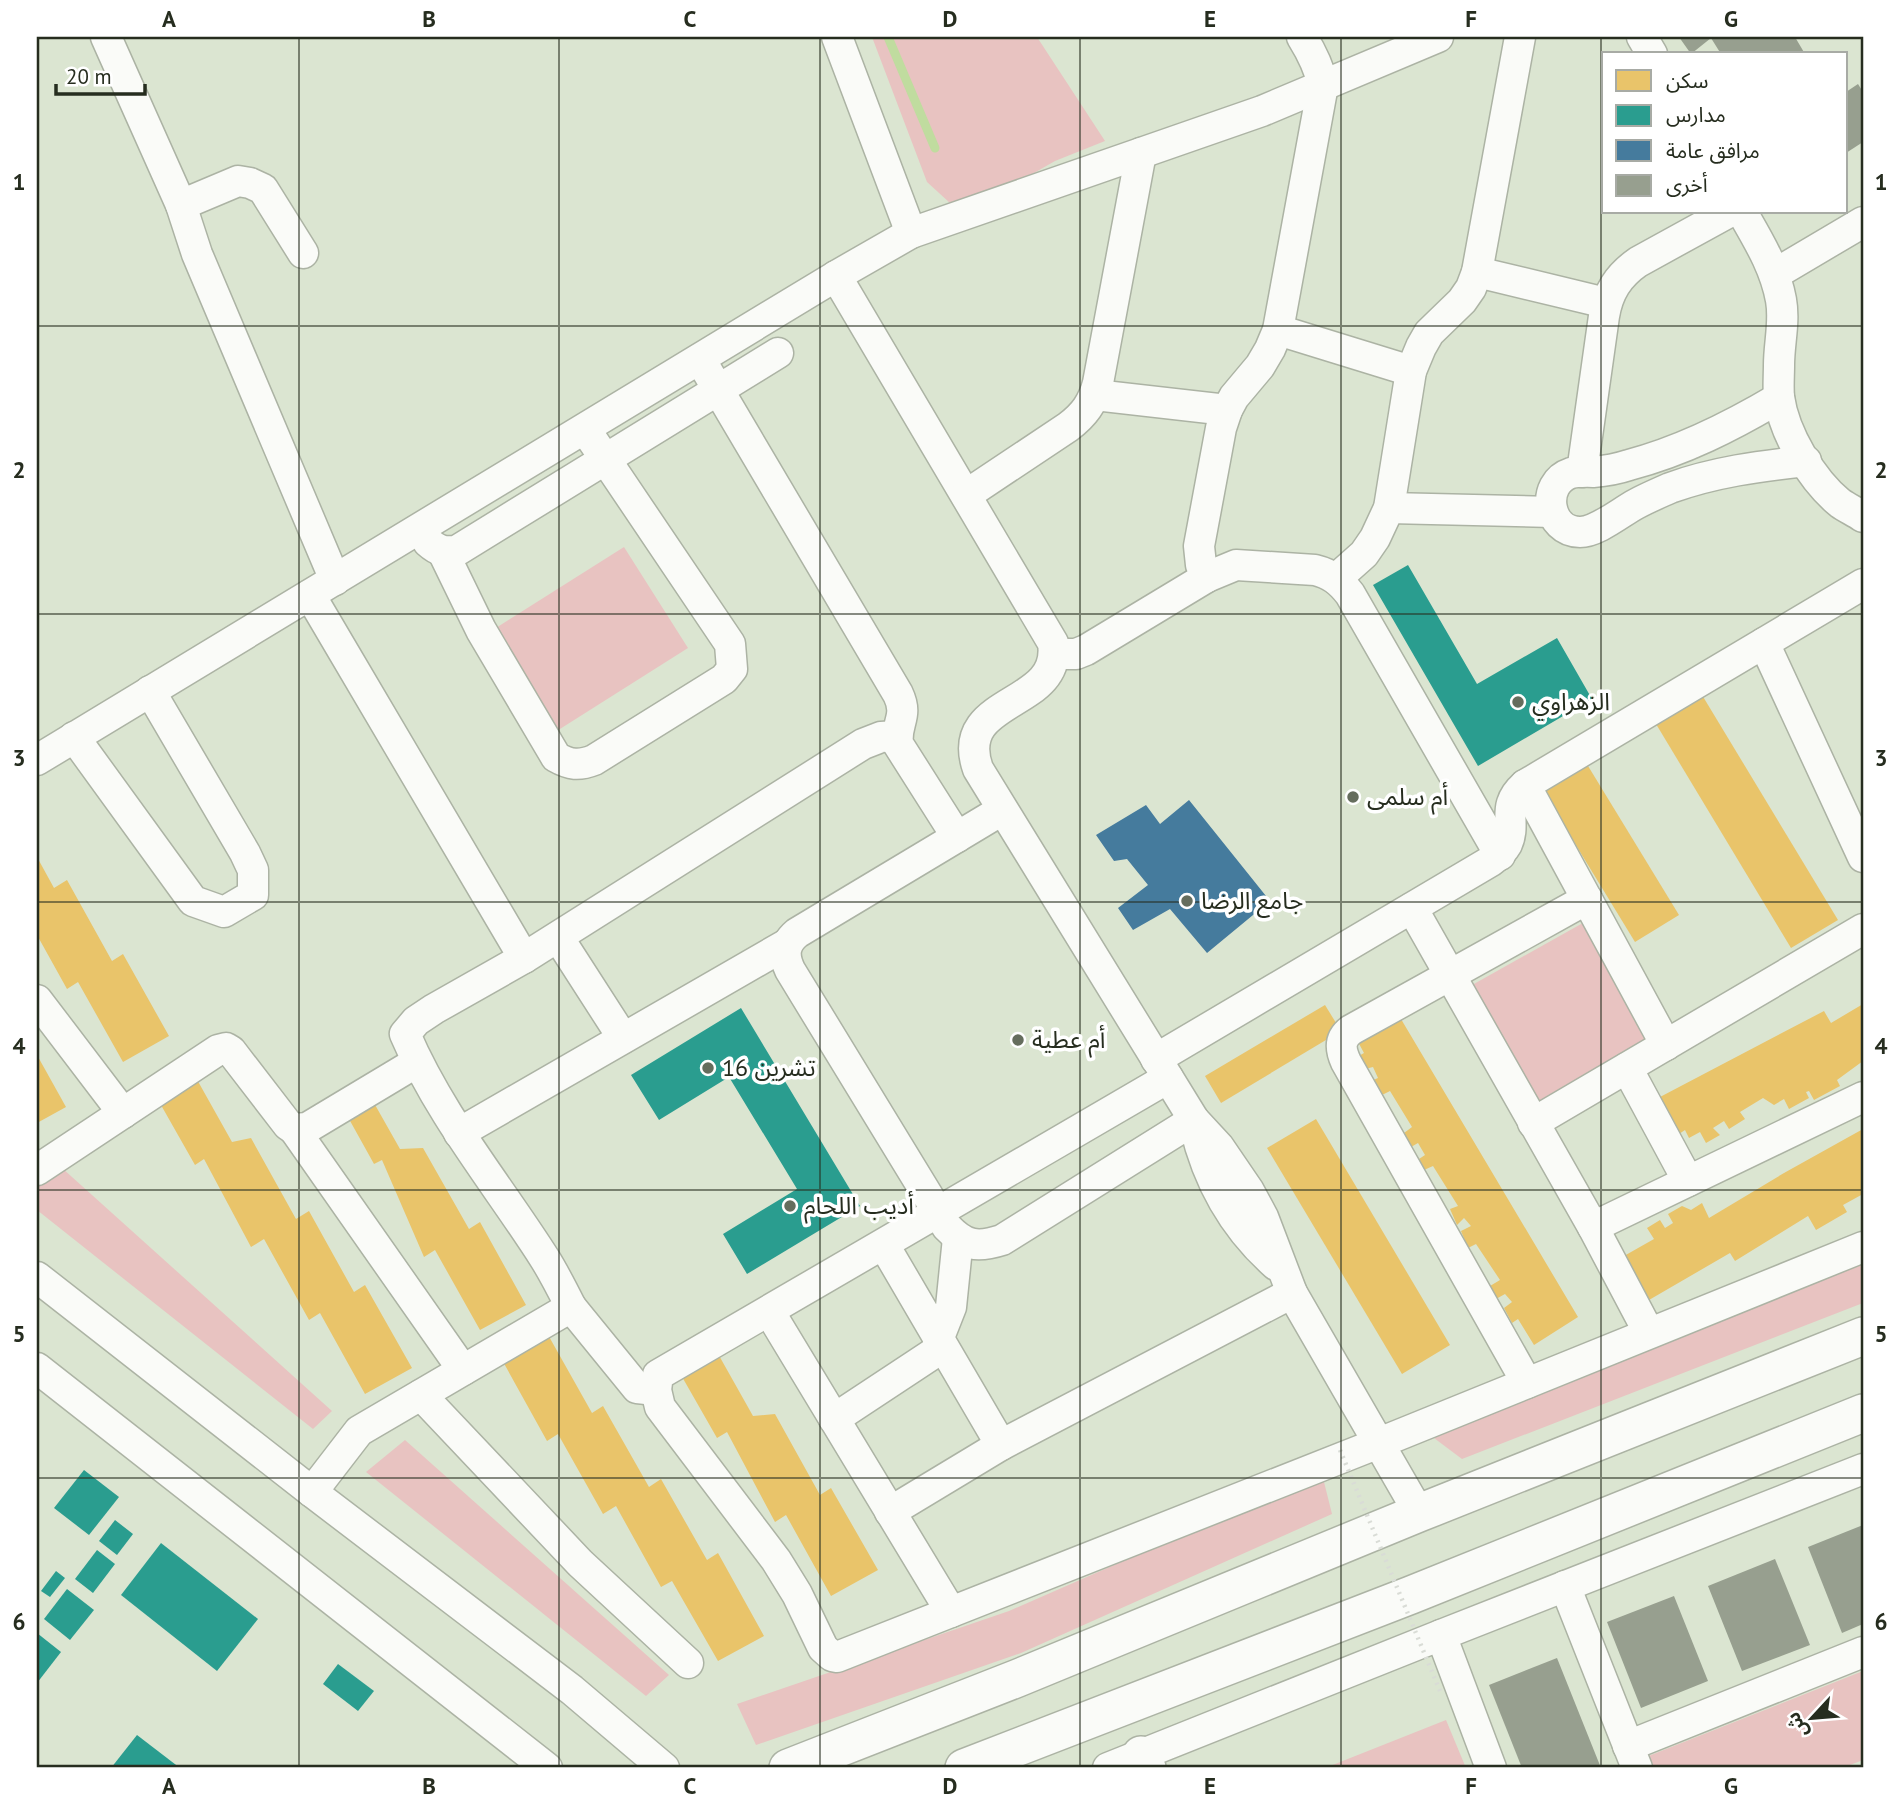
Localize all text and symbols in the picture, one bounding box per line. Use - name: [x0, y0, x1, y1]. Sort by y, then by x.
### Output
- text: A: [162, 4, 176, 33]
- text: B: [422, 4, 436, 33]
- text: C: [684, 4, 697, 33]
- text: D: [943, 4, 957, 33]
- text: E: [1204, 4, 1216, 33]
- text: F: [1465, 4, 1477, 33]
- text: G: [1724, 4, 1738, 33]
- scale bar: [56, 52, 145, 96]
- legend: [1602, 52, 1848, 214]
- text: 20 m: [66, 63, 112, 90]
- text: سكن: [1666, 67, 1708, 94]
- text: مدارس: [1666, 101, 1726, 128]
- text: مرافق عامة: [1666, 137, 1760, 164]
- text: 1: [12, 167, 26, 196]
- text: 1: [1874, 167, 1888, 196]
- text: أخرى: [1666, 171, 1708, 198]
- text: 2: [12, 455, 26, 484]
- text: 2: [1874, 455, 1888, 484]
- place label: الزهراوي: [1532, 686, 1610, 721]
- marker: الزهراوي: [1510, 694, 1526, 710]
- text: 3: [12, 743, 26, 772]
- text: 3: [1874, 743, 1888, 772]
- place label: أم سلمى: [1367, 781, 1448, 815]
- marker: أم سلمى: [1345, 789, 1361, 805]
- place label: جامع الرضا: [1201, 885, 1303, 918]
- marker: جامع الرضا: [1179, 893, 1195, 909]
- place label: أم عطية: [1032, 1024, 1105, 1058]
- text: 4: [12, 1031, 26, 1060]
- text: 4: [1874, 1031, 1888, 1060]
- marker: أم عطية: [1010, 1032, 1026, 1048]
- place label: 16 تشرين: [722, 1052, 816, 1083]
- marker: 16 تشرين: [700, 1060, 716, 1076]
- place label: أديب اللحام: [804, 1190, 914, 1224]
- marker: أديب اللحام: [782, 1198, 798, 1214]
- text: 5: [12, 1319, 26, 1348]
- text: 5: [1874, 1319, 1888, 1348]
- text: 6: [12, 1607, 26, 1636]
- text: 6: [1874, 1607, 1888, 1636]
- north arrow: [1778, 1682, 1848, 1752]
- text: ش: [1780, 1708, 1813, 1742]
- text: A: [162, 1771, 176, 1800]
- text: B: [422, 1771, 436, 1800]
- text: C: [684, 1771, 697, 1800]
- text: D: [943, 1771, 957, 1800]
- text: E: [1204, 1771, 1216, 1800]
- text: F: [1465, 1771, 1477, 1800]
- text: G: [1724, 1771, 1738, 1800]

